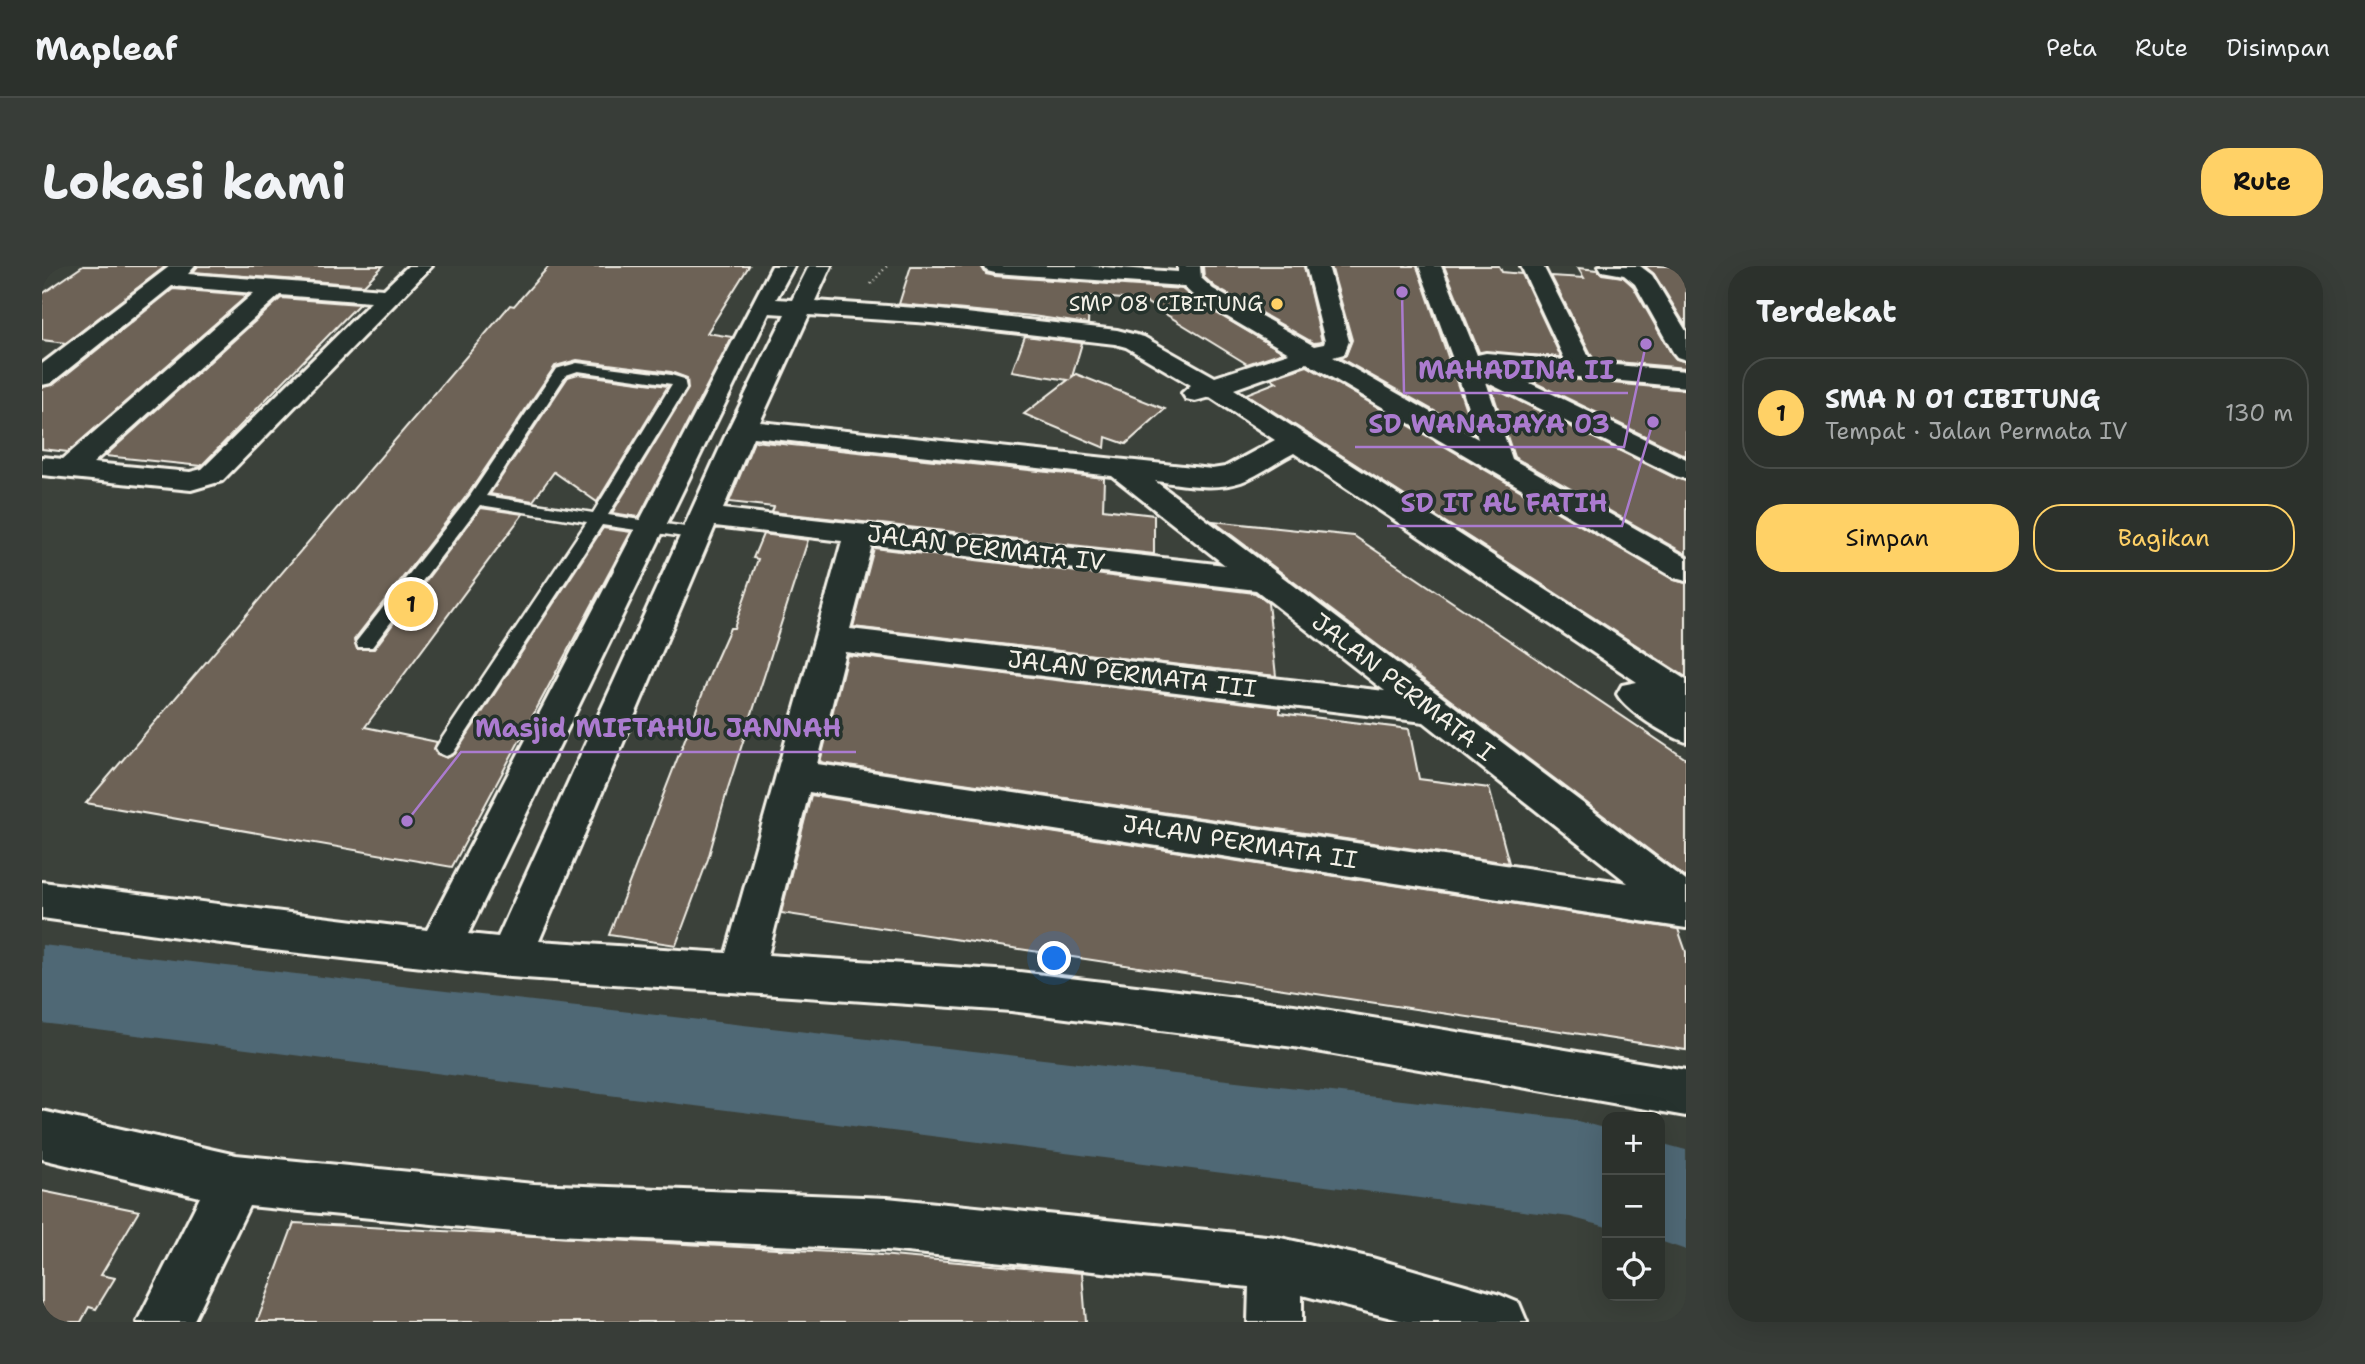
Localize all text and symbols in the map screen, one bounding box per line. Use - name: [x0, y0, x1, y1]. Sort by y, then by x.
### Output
- text: Mapleaf: [35, 26, 178, 71]
- text: Peta: [2046, 32, 2097, 64]
- text: Rute: [2135, 32, 2188, 64]
- text: Disimpan: [2226, 32, 2330, 64]
- button: Rute: [2201, 148, 2323, 216]
- text: Lokasi kami: [42, 149, 346, 215]
- place label: SMP 08 CIBITUNG: [1069, 290, 1263, 318]
- text: Terdekat: [1756, 291, 1896, 332]
- marker: SMP 08 CIBITUNG: [1269, 296, 1285, 312]
- callout: MAHADINA II: [1404, 346, 1628, 393]
- text: MAHADINA II: [1418, 352, 1614, 387]
- text: SMA N 01 CIBITUNG: [1825, 381, 2100, 416]
- text: 1: [1776, 398, 1786, 428]
- text: 130 m: [2225, 398, 2293, 428]
- callout: SD WANAJAYA 03: [1355, 400, 1624, 447]
- text: SD WANAJAYA 03: [1368, 406, 1610, 441]
- text: Tempat · Jalan Permata IV: [1825, 416, 2127, 446]
- callout: SD IT AL FATIH: [1387, 479, 1622, 526]
- text: SD IT AL FATIH: [1401, 485, 1607, 520]
- button: Simpan: [1756, 504, 2019, 572]
- button: Bagikan: [2033, 504, 2295, 572]
- street label: JALAN PERMATA IV: [865, 518, 1107, 578]
- pin: 1: [388, 578, 434, 630]
- street label: JALAN PERMATA I: [1305, 606, 1501, 768]
- street label: JALAN PERMATA III: [1006, 643, 1258, 705]
- callout: Masjid MIFTAHUL JANNAH: [461, 705, 856, 752]
- text: Masjid MIFTAHUL JANNAH: [475, 710, 841, 745]
- street label: JALAN PERMATA II: [1120, 808, 1360, 876]
- your location: [1037, 941, 1071, 975]
- map controls: [1602, 1112, 1665, 1301]
- button: +: [1602, 1112, 1665, 1175]
- button: −: [1602, 1175, 1665, 1238]
- button: locate: [1602, 1238, 1665, 1301]

